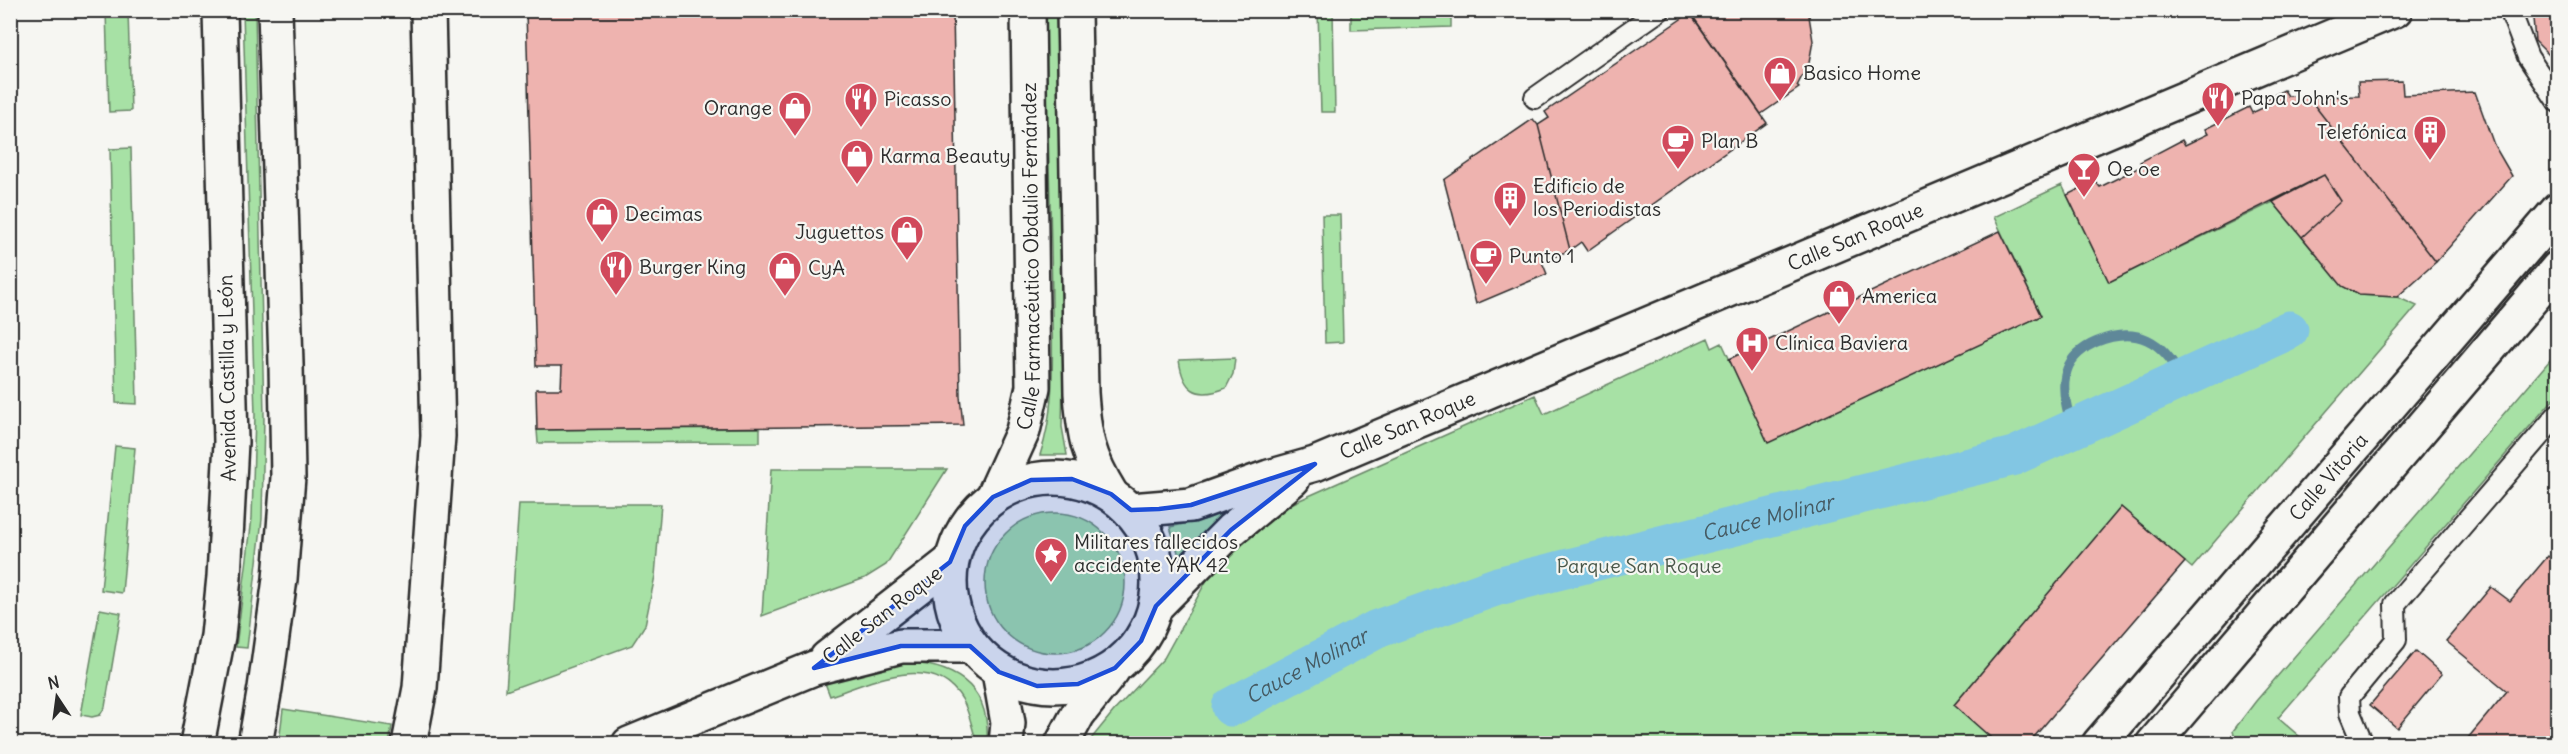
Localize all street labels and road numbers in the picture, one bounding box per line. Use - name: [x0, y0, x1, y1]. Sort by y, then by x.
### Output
- street label: Calle Farmacéutico Obdulio Fernández: [1011, 82, 1045, 432]
- street label: Calle San Roque: [1783, 197, 1927, 276]
- street label: Avenida Castilla y León: [212, 274, 241, 482]
- street label: Calle San Roque: [1335, 385, 1479, 464]
- street label: Calle Vitoria: [2283, 428, 2373, 526]
- street label: Calle San Roque: [817, 560, 947, 669]

